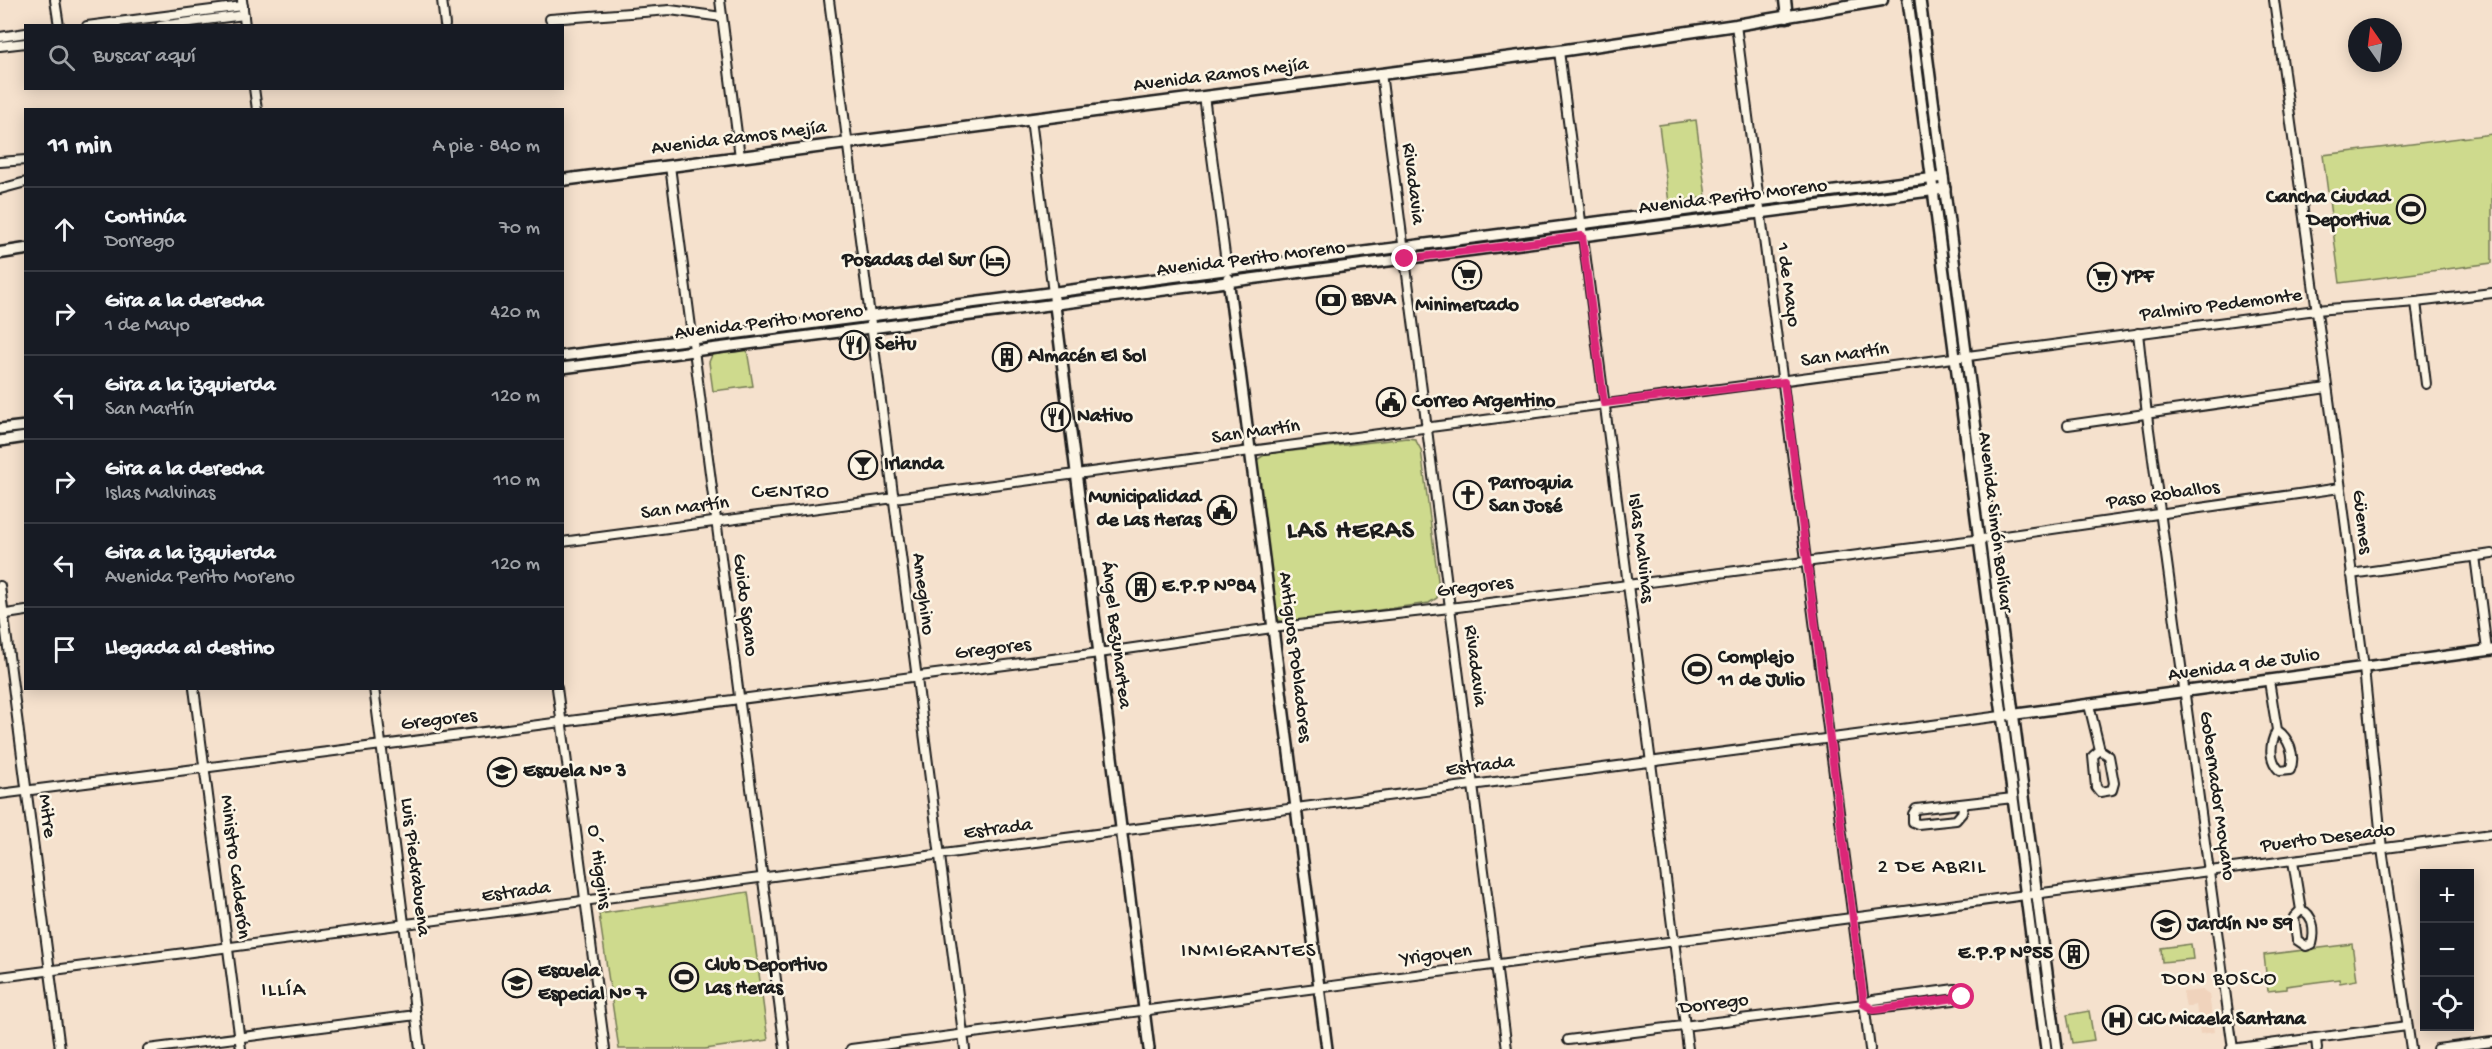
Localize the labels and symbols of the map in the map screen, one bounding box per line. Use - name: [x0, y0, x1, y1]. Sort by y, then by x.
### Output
- north arrow: [2348, 18, 2402, 72]
- street label: Avenida Ramos Mejía: [1132, 54, 1311, 98]
- street label: Avenida Ramos Mejía: [650, 117, 829, 161]
- street label: Rivadavia: [1396, 142, 1429, 227]
- street label: Avenida Perito Moreno: [1637, 175, 1829, 221]
- place label: Cancha Ciudad Deportiva: [2265, 187, 2392, 233]
- sports icon: Cancha Ciudad Deportiva: [2395, 193, 2427, 225]
- street label: Avenida Perito Moreno: [1155, 237, 1347, 283]
- street label: 1 de Mayo: [1770, 240, 1804, 329]
- hotel icon: Posadas del Sur: [979, 245, 1011, 277]
- route end: [1391, 245, 1417, 271]
- place label: Posadas del Sur: [841, 250, 976, 273]
- supermarket icon: Minimercado: [1451, 259, 1483, 291]
- supermarket icon: YPF: [2086, 261, 2118, 293]
- place label: YPF: [2121, 266, 2155, 289]
- bank icon: BBVA: [1315, 284, 1347, 316]
- street label: Palmiro Pedemonte: [2138, 285, 2304, 327]
- place label: BBVA: [1351, 289, 1398, 312]
- place label: Minimercado: [1415, 295, 1519, 318]
- street label: Avenida Perito Moreno: [673, 300, 865, 346]
- restaurant icon: Seitu: [838, 329, 870, 361]
- place label: Seitu: [875, 334, 917, 357]
- street label: San Martín: [1799, 338, 1891, 374]
- building icon: Almacén El Sol: [991, 341, 1023, 373]
- place label: Almacén El Sol: [1027, 346, 1147, 369]
- public building icon: Correo Argentino: [1375, 386, 1407, 418]
- place label: Correo Argentino: [1411, 391, 1556, 414]
- restaurant icon: Nativo: [1040, 401, 1072, 433]
- place label: Nativo: [1077, 406, 1133, 429]
- street label: San Martín: [1210, 415, 1302, 451]
- street label: Avenida Simón Bolívar: [1972, 431, 2017, 615]
- bar icon: Irlanda: [847, 449, 879, 481]
- place label: Irlanda: [884, 454, 945, 477]
- place label: Parroquia San José: [1488, 473, 1573, 519]
- street label: Paso Roballos: [2104, 477, 2222, 515]
- church icon: Parroquia San José: [1452, 479, 1484, 511]
- district label: CENTRO: [752, 481, 830, 506]
- place label: Municipalidad de Las Heras: [1089, 487, 1203, 533]
- street label: Güemes: [2346, 489, 2376, 556]
- street label: San Martín: [640, 492, 731, 526]
- street label: Islas Malvinas: [1622, 492, 1658, 605]
- public building icon: Municipalidad de Las Heras: [1206, 494, 1238, 526]
- district label: LAS HERAS: [1287, 517, 1415, 548]
- street label: Guido Spano: [726, 552, 762, 658]
- street label: Ameghino: [906, 552, 938, 636]
- street label: Ángel Bezunartea: [1095, 560, 1138, 711]
- building icon: E.P.P N°84: [1125, 571, 1157, 603]
- street label: Antiguos Pobladores: [1272, 571, 1316, 744]
- street label: Gregores: [1436, 572, 1515, 604]
- place label: E.P.P N°84: [1162, 576, 1257, 599]
- street label: Rivadavia: [1458, 624, 1491, 709]
- street label: Gregores: [954, 634, 1033, 666]
- street label: Avenida 9 de Julio: [2167, 644, 2321, 688]
- place label: Complejo 11 de Julio: [1717, 647, 1805, 693]
- sports icon: Complejo 11 de Julio: [1681, 653, 1713, 685]
- street label: Gregores: [400, 705, 479, 737]
- street label: Gobernador Moyano: [2193, 710, 2239, 882]
- street label: Estrada: [1444, 751, 1517, 783]
- school or university icon: Escuela Nº 3: [486, 756, 518, 788]
- place label: Escuela Nº 3: [523, 761, 626, 784]
- street label: Mitre: [32, 793, 60, 840]
- street label: Ministro Calderón: [214, 794, 254, 941]
- street label: Luis Piedrabuena: [394, 796, 434, 939]
- street label: Estrada: [962, 814, 1035, 846]
- street label: Puerto Deseado: [2258, 819, 2397, 859]
- street label: O´ Higgins: [581, 823, 615, 911]
- district label: 2 DE ABRIL: [1878, 856, 1986, 881]
- street label: Estrada: [480, 877, 553, 909]
- school or university icon: Jardín Nº 59: [2150, 909, 2182, 941]
- place label: Jardín Nº 59: [2186, 914, 2293, 937]
- building icon: E.P.P N°55: [2058, 938, 2090, 970]
- district label: INMIGRANTES: [1181, 940, 1317, 965]
- street label: Yrigoyen: [1397, 940, 1474, 972]
- place label: E.P.P N°55: [1958, 943, 2053, 966]
- place label: Club Deportivo Las Heras: [704, 955, 828, 1001]
- place label: Escuela Especial Nº 7: [538, 961, 648, 1007]
- sports icon: Club Deportivo Las Heras: [668, 961, 700, 993]
- school or university icon: Escuela Especial Nº 7: [501, 967, 533, 999]
- district label: DON BOSCO: [2160, 968, 2278, 993]
- district label: ILLÍA: [261, 979, 307, 1004]
- route start: [1948, 983, 1974, 1009]
- street label: Dorrego: [1676, 989, 1750, 1021]
- hospital icon: CIC Micaela Santana: [2101, 1004, 2133, 1036]
- place label: CIC Micaela Santana: [2137, 1009, 2307, 1032]

